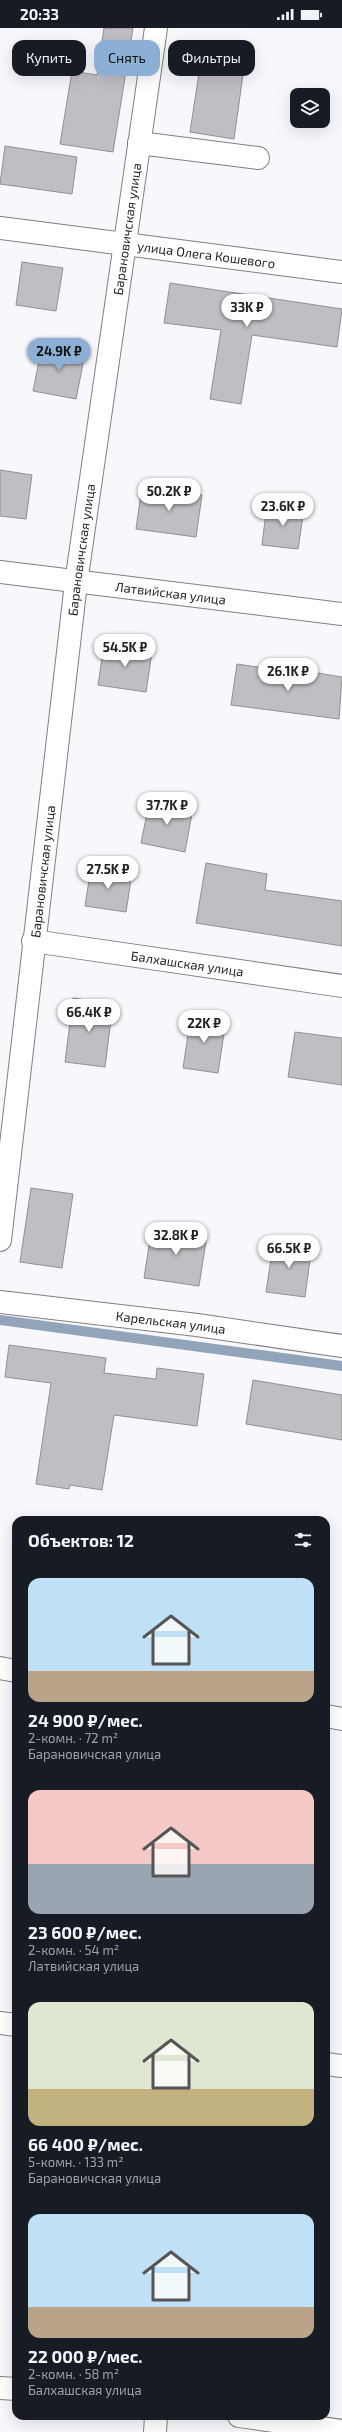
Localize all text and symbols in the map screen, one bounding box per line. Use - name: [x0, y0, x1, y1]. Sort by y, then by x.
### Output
- text: 20:33: [20, 5, 59, 23]
- chip: Купить: [12, 40, 86, 76]
- chip: Снять: [94, 40, 160, 76]
- chip: Фильтры: [168, 40, 255, 76]
- map controls: [290, 88, 330, 128]
- button: layers: [290, 88, 330, 128]
- street label: Барановичская улица: [110, 162, 144, 296]
- street label: улица Олега Кошевого: [136, 238, 276, 271]
- pin: 33K ₽: [219, 294, 275, 328]
- text: 33K ₽: [230, 299, 264, 315]
- pin: 24.9K ₽: [22, 338, 96, 372]
- text: 24.9K ₽: [36, 343, 82, 359]
- pin: 50.2K ₽: [132, 478, 206, 512]
- street label: Барановичская улица: [64, 483, 98, 617]
- text: 50.2K ₽: [147, 483, 191, 499]
- pin: 23.6K ₽: [246, 493, 320, 527]
- text: 23.6K ₽: [261, 498, 305, 514]
- street label: Латвийская улица: [114, 578, 227, 608]
- pin: 54.5K ₽: [88, 634, 162, 668]
- text: 54.5K ₽: [103, 639, 147, 655]
- pin: 26.1K ₽: [251, 658, 325, 692]
- text: 26.1K ₽: [267, 663, 309, 679]
- pin: 37.7K ₽: [130, 792, 204, 826]
- text: 37.7K ₽: [146, 797, 188, 813]
- street label: Барановичская улица: [27, 804, 58, 939]
- pin: 27.5K ₽: [71, 856, 145, 890]
- text: 27.5K ₽: [87, 861, 129, 877]
- street label: Балхашская улица: [130, 947, 245, 980]
- pin: 66.4K ₽: [52, 999, 126, 1033]
- text: 66.4K ₽: [66, 1004, 112, 1020]
- pin: 22K ₽: [176, 1010, 232, 1044]
- text: 22K ₽: [187, 1015, 221, 1031]
- pin: 32.8K ₽: [139, 1222, 213, 1256]
- text: 32.8K ₽: [154, 1227, 198, 1243]
- pin: 66.5K ₽: [252, 1235, 326, 1269]
- text: 66.5K ₽: [267, 1240, 311, 1256]
- street label: Карельская улица: [115, 1308, 227, 1337]
- icon: filters: [292, 1529, 314, 1551]
- text: Объектов: 12: [28, 1530, 134, 1550]
- icon: home: [135, 1604, 207, 1676]
- text: 24 900 ₽/мес.: [28, 1710, 143, 1730]
- text: 2-комн. · 72 m²: [28, 1730, 118, 1746]
- text: Барановичская улица: [28, 1746, 161, 1762]
- icon: home: [135, 1816, 207, 1888]
- text: 23 600 ₽/мес.: [28, 1922, 142, 1942]
- text: 2-комн. · 54 m²: [28, 1942, 119, 1958]
- text: Латвийская улица: [28, 1958, 139, 1974]
- icon: home: [135, 2028, 207, 2100]
- text: 66 400 ₽/мес.: [28, 2134, 143, 2154]
- text: 5-комн. · 133 m²: [28, 2154, 124, 2170]
- text: Барановичская улица: [28, 2170, 161, 2186]
- icon: home: [135, 2240, 207, 2312]
- text: 22 000 ₽/мес.: [28, 2346, 142, 2366]
- text: 2-комн. · 58 m²: [28, 2366, 119, 2382]
- text: Балхашская улица: [28, 2382, 142, 2398]

